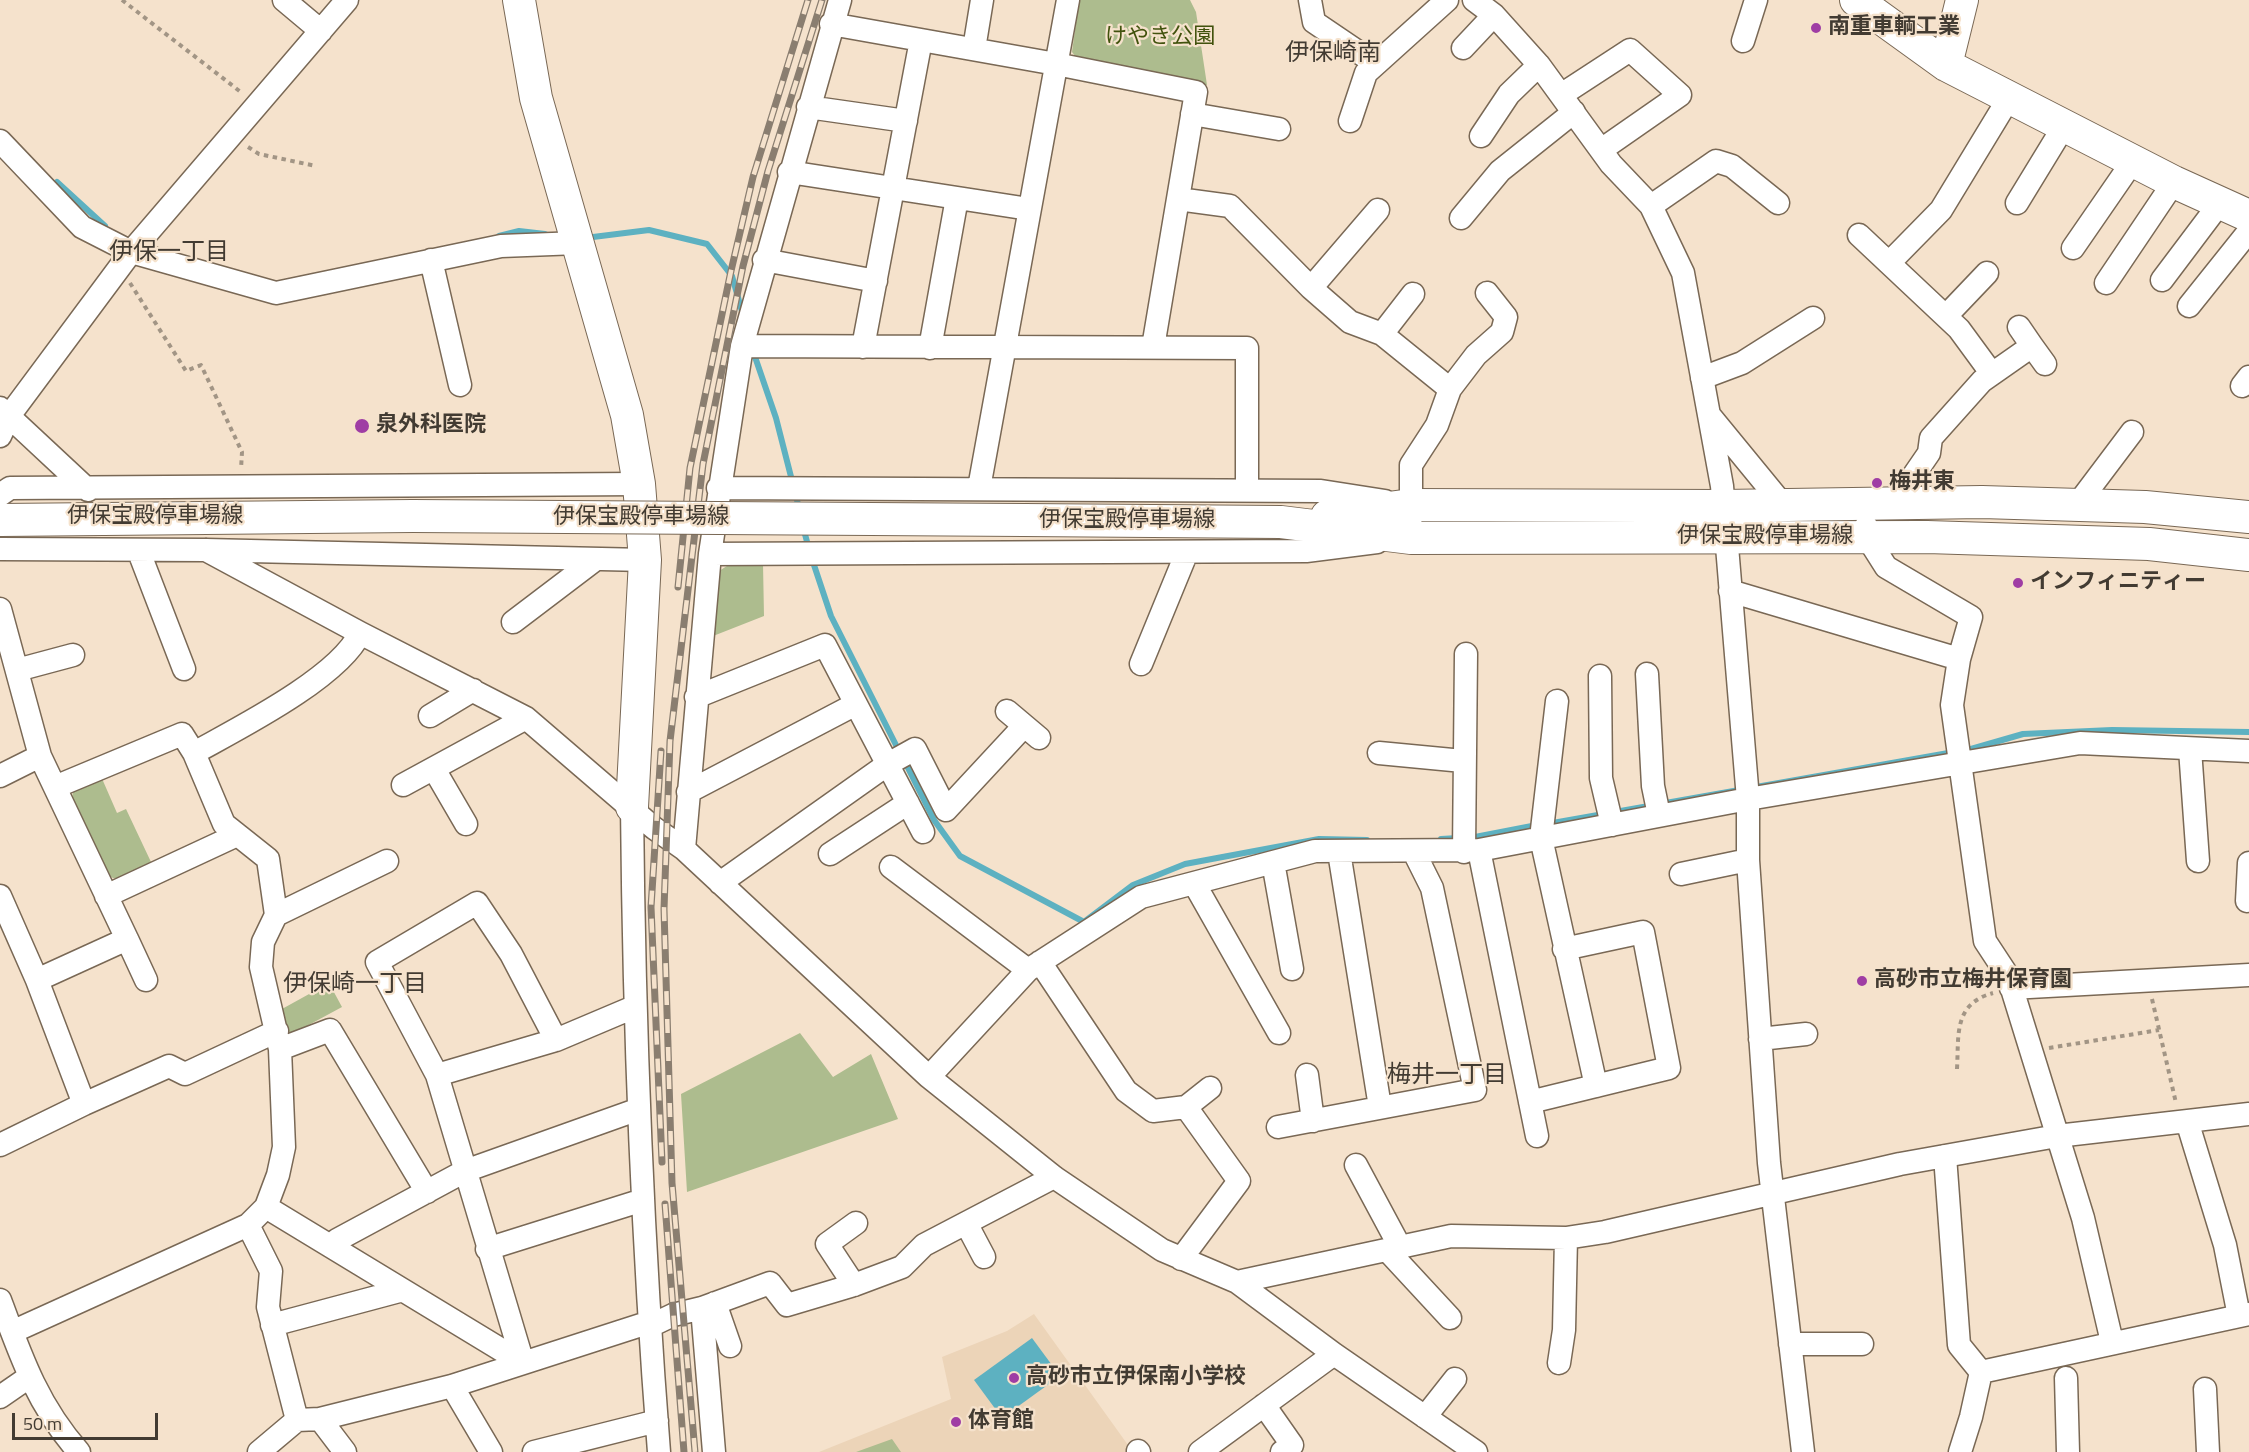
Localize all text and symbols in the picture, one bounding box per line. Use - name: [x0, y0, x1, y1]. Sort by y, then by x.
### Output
- place label: 南重車輌工業: [1828, 15, 1960, 41]
- marker: 南重車輌工業: [1809, 21, 1823, 35]
- park label: けやき公園: [1105, 25, 1215, 51]
- district label: 伊保崎南: [1285, 40, 1381, 68]
- district label: 伊保一丁目: [109, 239, 229, 267]
- place label: 泉外科医院: [376, 413, 486, 439]
- marker: 泉外科医院: [353, 417, 371, 435]
- place label: 梅井東: [1889, 470, 1955, 496]
- marker: 梅井東: [1870, 476, 1884, 490]
- street label: 伊保宝殿停車場線: [67, 504, 243, 530]
- street label: 伊保宝殿停車場線: [553, 505, 729, 531]
- street label: 伊保宝殿停車場線: [1039, 508, 1215, 534]
- street label: 伊保宝殿停車場線: [1677, 524, 1853, 550]
- place label: インフィニティー: [2030, 570, 2206, 596]
- marker: インフィニティー: [2011, 576, 2025, 590]
- place label: 高砂市立梅井保育園: [1874, 968, 2072, 994]
- district label: 伊保崎一丁目: [283, 971, 427, 999]
- marker: 高砂市立梅井保育園: [1855, 974, 1869, 988]
- district label: 梅井一丁目: [1387, 1062, 1507, 1090]
- place label: 高砂市立伊保南小学校: [1026, 1365, 1246, 1391]
- marker: 高砂市立伊保南小学校: [1007, 1371, 1021, 1385]
- scale bar: [15, 1401, 160, 1439]
- place label: 体育館: [968, 1409, 1034, 1435]
- text: 50 m: [23, 1410, 62, 1437]
- marker: 体育館: [949, 1415, 963, 1429]

